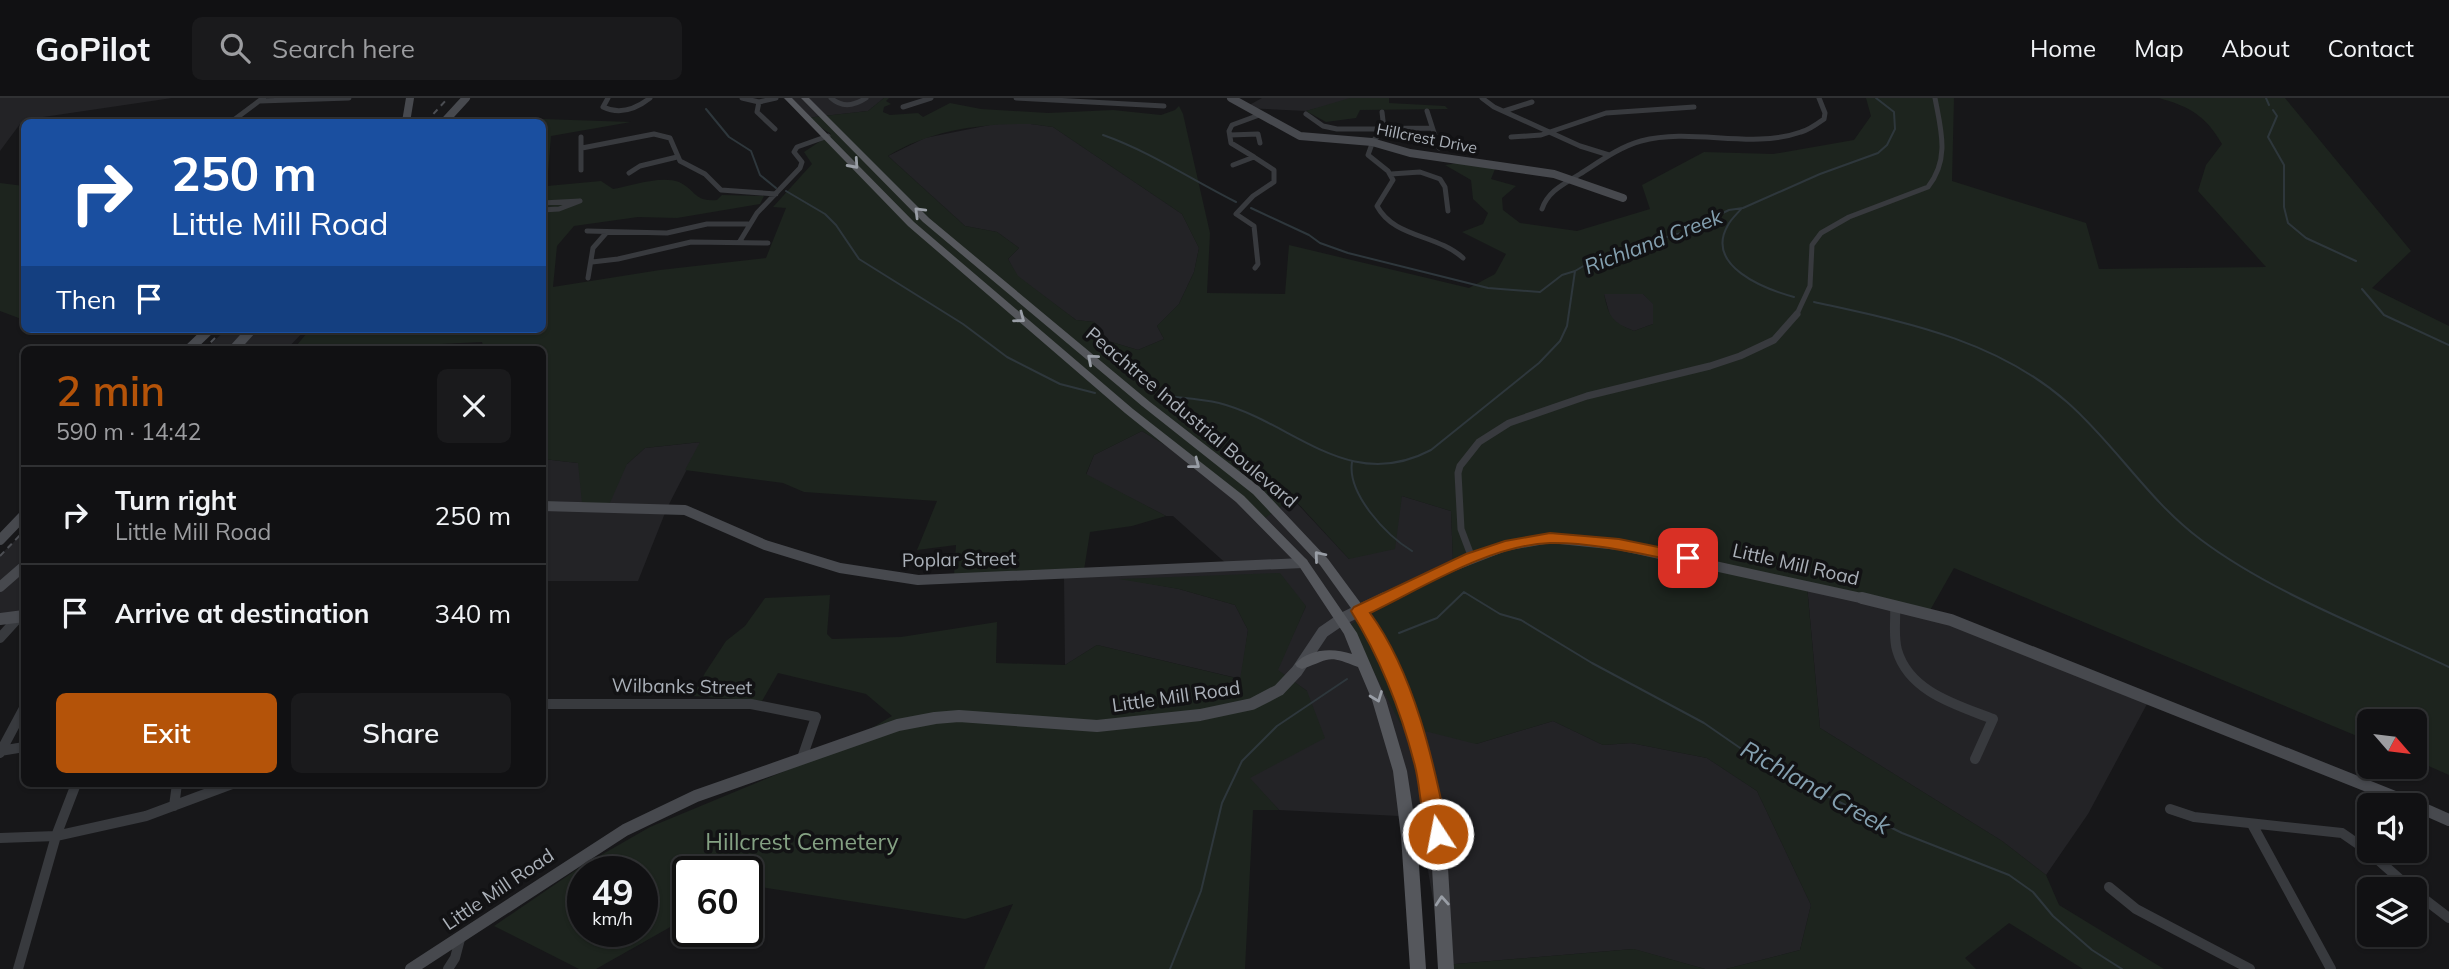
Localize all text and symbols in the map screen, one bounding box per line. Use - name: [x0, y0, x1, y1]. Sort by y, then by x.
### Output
- search box: [192, 17, 682, 80]
- text: GoPilot: [35, 28, 150, 69]
- icon: search: [216, 29, 254, 67]
- text: Search here: [272, 32, 415, 65]
- text: Home: [2030, 33, 2096, 63]
- text: Map: [2134, 33, 2184, 63]
- text: About: [2222, 33, 2290, 63]
- text: Contact: [2328, 33, 2414, 63]
- street label: Hillcrest Drive: [1375, 118, 1479, 158]
- text: 250 m: [171, 142, 317, 203]
- icon: right: [56, 147, 147, 238]
- one-way arrow: [846, 156, 858, 169]
- water label: Richland Creek: [1580, 202, 1727, 279]
- text: Little Mill Road: [171, 203, 389, 243]
- one-way arrow: [914, 208, 927, 221]
- icon: arrive: [130, 280, 168, 318]
- text: Then: [56, 283, 116, 316]
- one-way arrow: [1013, 310, 1025, 323]
- street label: Peachtree Industrial Boulevard: [1081, 321, 1303, 513]
- one-way arrow: [1087, 355, 1100, 368]
- text: 2 min: [56, 364, 165, 417]
- button: close: [437, 369, 511, 443]
- text: 590 m · 14:42: [56, 417, 201, 446]
- one-way arrow: [1187, 455, 1200, 468]
- text: Turn right: [115, 484, 236, 517]
- icon: right: [56, 496, 94, 534]
- text: 250 m: [435, 499, 511, 532]
- text: Little Mill Road: [115, 517, 271, 546]
- pin: [1658, 528, 1718, 588]
- street label: Little Mill Road: [1730, 538, 1862, 590]
- icon: arrive: [1669, 539, 1707, 577]
- street label: Poplar Street: [902, 546, 1017, 572]
- one-way arrow: [1315, 552, 1327, 565]
- icon: arrive: [56, 594, 94, 632]
- text: Arrive at destination: [115, 597, 370, 630]
- text: 340 m: [435, 597, 511, 630]
- street label: Wilbanks Street: [611, 673, 753, 699]
- street label: Little Mill Road: [1110, 675, 1242, 717]
- one-way arrow: [1368, 691, 1382, 703]
- button: Exit: [56, 693, 277, 773]
- button: Share: [291, 693, 511, 773]
- north arrow: [2357, 709, 2427, 779]
- map controls: [2357, 709, 2427, 947]
- water label: Richland Creek: [1736, 734, 1897, 841]
- button: sound: [2357, 793, 2427, 863]
- position arrow: [1401, 797, 1475, 871]
- park label: Hillcrest Cemetery: [705, 827, 899, 856]
- street label: Little Mill Road: [438, 843, 558, 935]
- speed limit sign: 60: [672, 856, 763, 947]
- text: 49: [591, 870, 634, 914]
- button: layers: [2357, 877, 2427, 947]
- one-way arrow: [1435, 895, 1450, 906]
- text: km/h: [592, 907, 633, 930]

